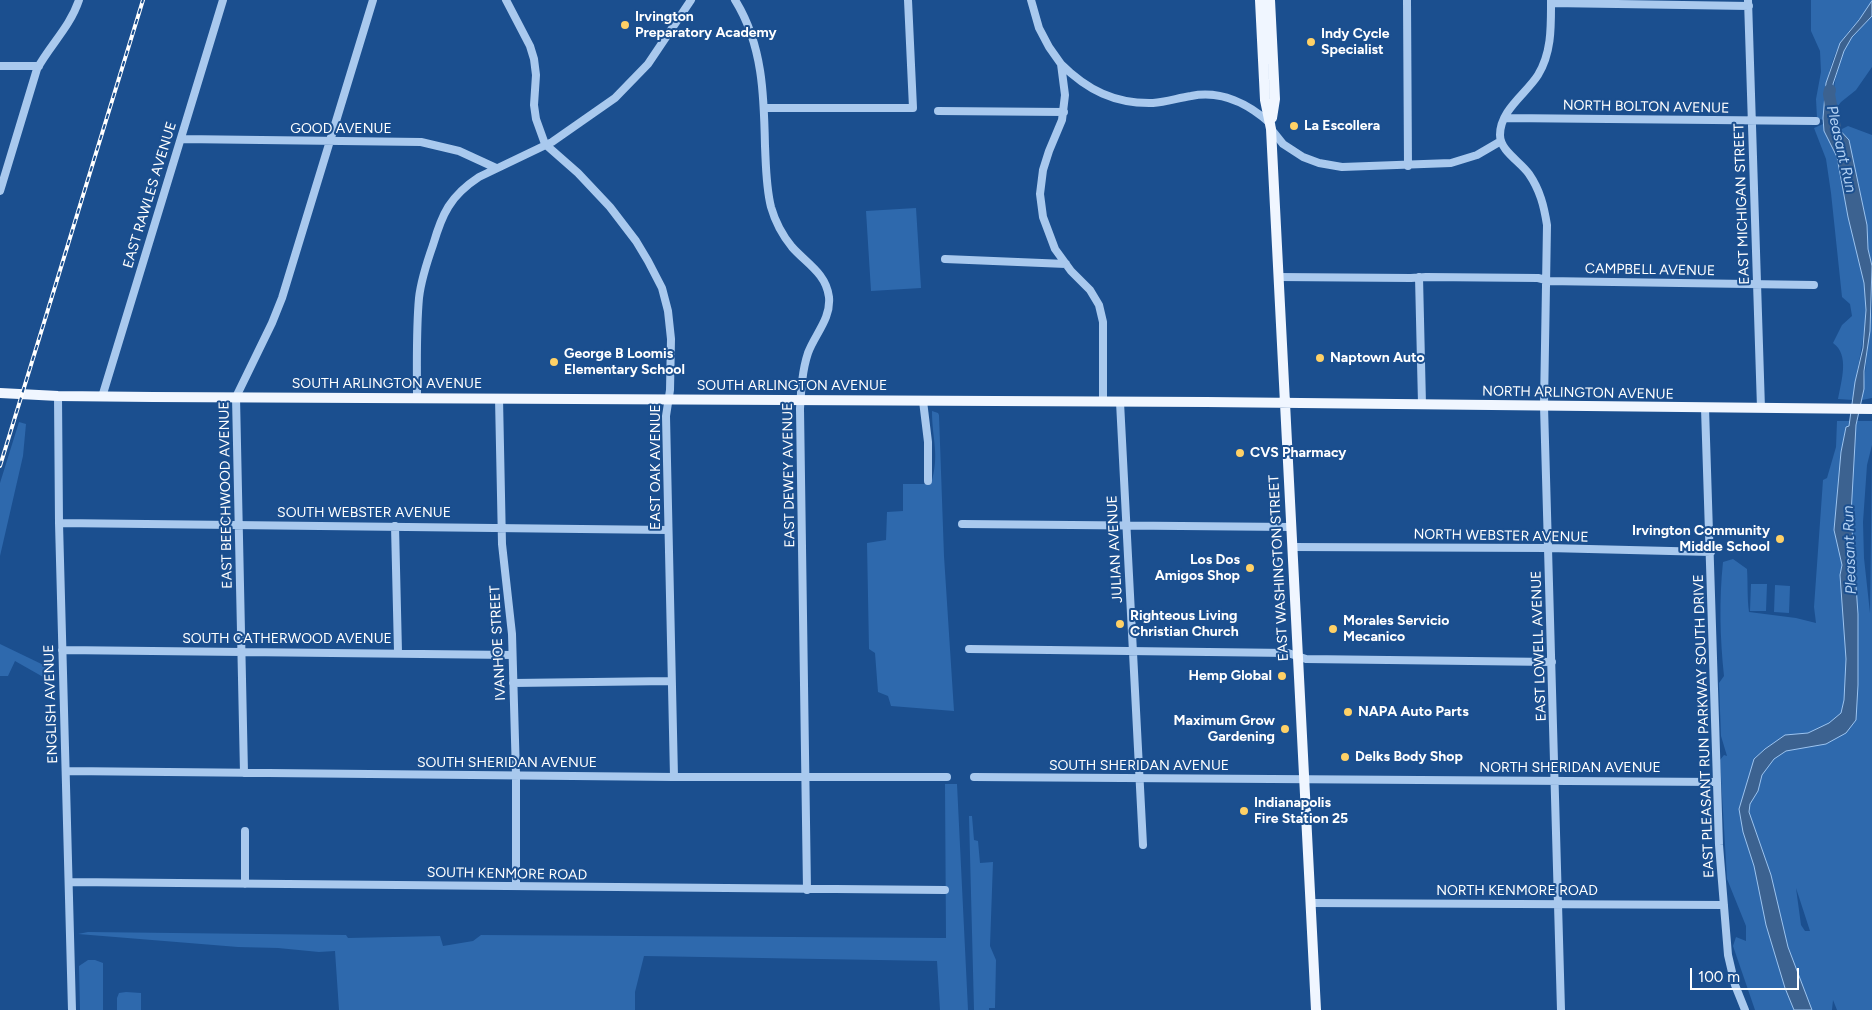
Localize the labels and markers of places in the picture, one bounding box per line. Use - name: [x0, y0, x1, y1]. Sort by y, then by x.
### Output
- place label: Irvington Preparatory Academy: [635, 9, 777, 41]
- marker: Irvington Preparatory Academy: [619, 19, 631, 31]
- place label: Indy Cycle Specialist: [1321, 26, 1390, 58]
- marker: Indy Cycle Specialist: [1305, 36, 1317, 48]
- place label: La Escollera: [1304, 118, 1380, 134]
- marker: La Escollera: [1288, 120, 1300, 132]
- place label: George B Loomis Elementary School: [564, 346, 685, 378]
- place label: Naptown Auto: [1330, 350, 1425, 366]
- marker: Naptown Auto: [1314, 352, 1326, 364]
- marker: George B Loomis Elementary School: [548, 356, 560, 368]
- place label: CVS Pharmacy: [1250, 445, 1346, 461]
- marker: CVS Pharmacy: [1234, 447, 1246, 459]
- place label: Irvington Community Middle School: [1632, 523, 1770, 556]
- marker: Irvington Community Middle School: [1774, 533, 1786, 545]
- place label: Los Dos Amigos Shop: [1155, 552, 1240, 584]
- marker: Los Dos Amigos Shop: [1244, 562, 1256, 574]
- place label: Righteous Living Christian Church: [1130, 608, 1239, 640]
- place label: Morales Servicio Mecanico: [1343, 613, 1449, 646]
- marker: Righteous Living Christian Church: [1114, 618, 1126, 630]
- marker: Morales Servicio Mecanico: [1327, 623, 1339, 635]
- place label: Hemp Global: [1189, 668, 1272, 684]
- marker: Hemp Global: [1276, 670, 1288, 682]
- place label: NAPA Auto Parts: [1358, 704, 1469, 720]
- marker: NAPA Auto Parts: [1342, 706, 1354, 718]
- place label: Maximum Grow Gardening: [1173, 713, 1275, 746]
- marker: Maximum Grow Gardening: [1279, 723, 1291, 735]
- place label: Delks Body Shop: [1355, 749, 1463, 765]
- marker: Delks Body Shop: [1339, 751, 1351, 763]
- place label: Indianapolis Fire Station 25: [1254, 795, 1348, 828]
- marker: Indianapolis Fire Station 25: [1238, 805, 1250, 817]

